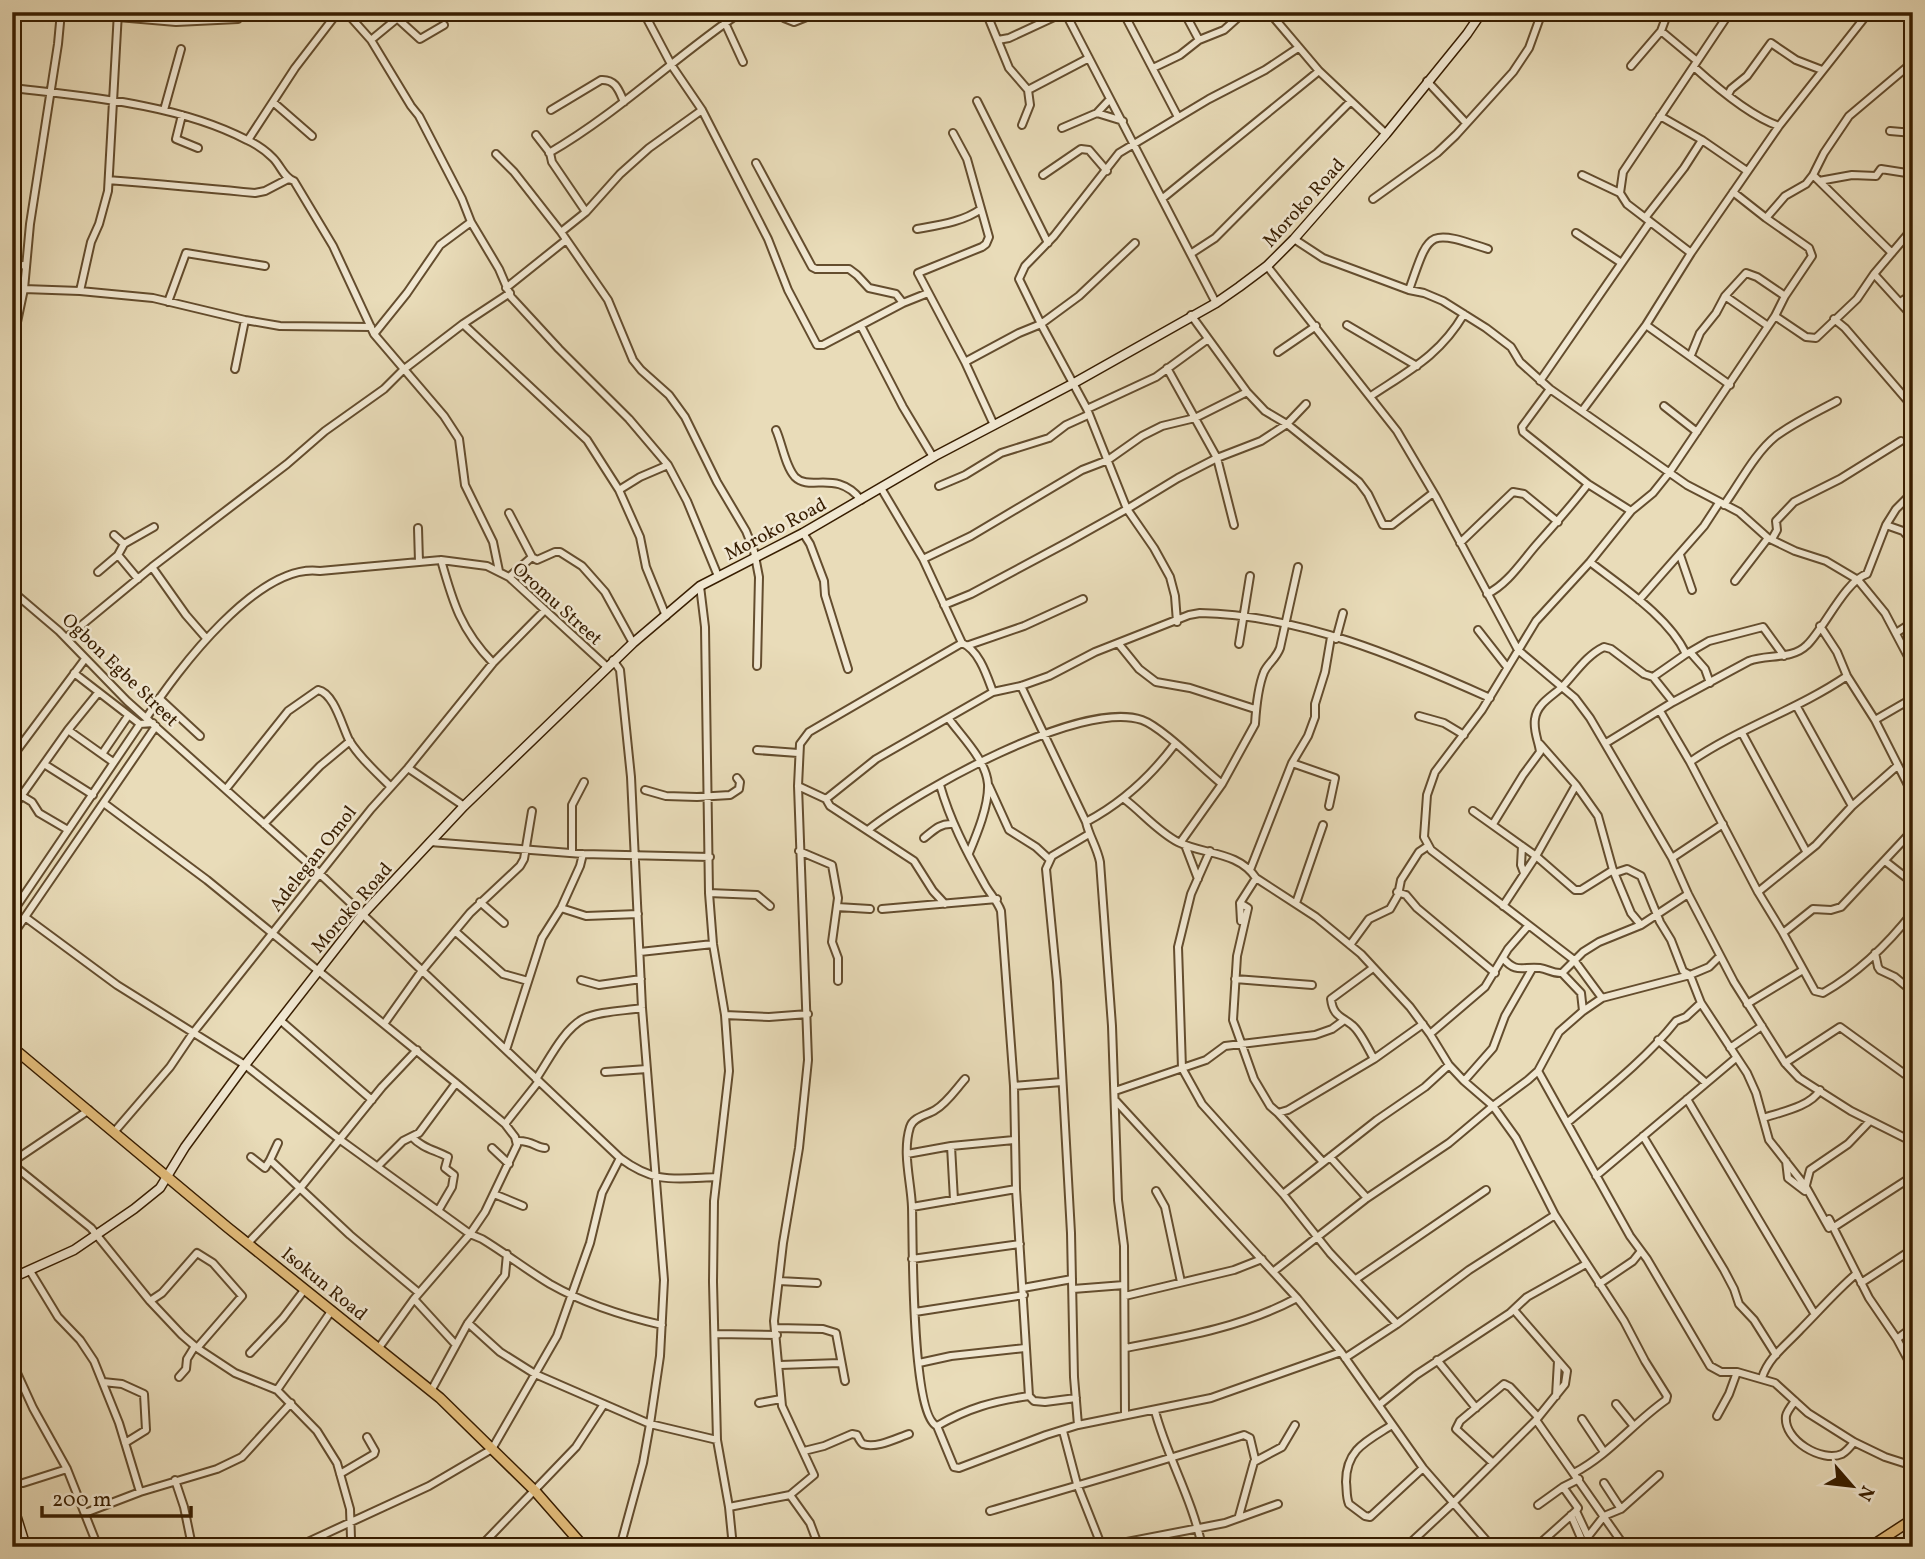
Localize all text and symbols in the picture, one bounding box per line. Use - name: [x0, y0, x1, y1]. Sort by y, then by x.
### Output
- street label: Moroko Road: [1257, 153, 1352, 254]
- street label: Moroko Road: [720, 492, 832, 568]
- street label: Oromu Street: [506, 557, 608, 652]
- street label: Ogbon Egbe Street: [55, 608, 184, 733]
- street label: Adelegan Omol: [264, 801, 363, 918]
- street label: Moroko Road: [306, 857, 399, 959]
- street label: Isokun Road: [275, 1242, 372, 1327]
- north arrow: [1816, 1450, 1886, 1520]
- scale bar: [42, 1475, 191, 1519]
- text: N: [1850, 1481, 1880, 1505]
- text: 200 m: [52, 1486, 112, 1515]

